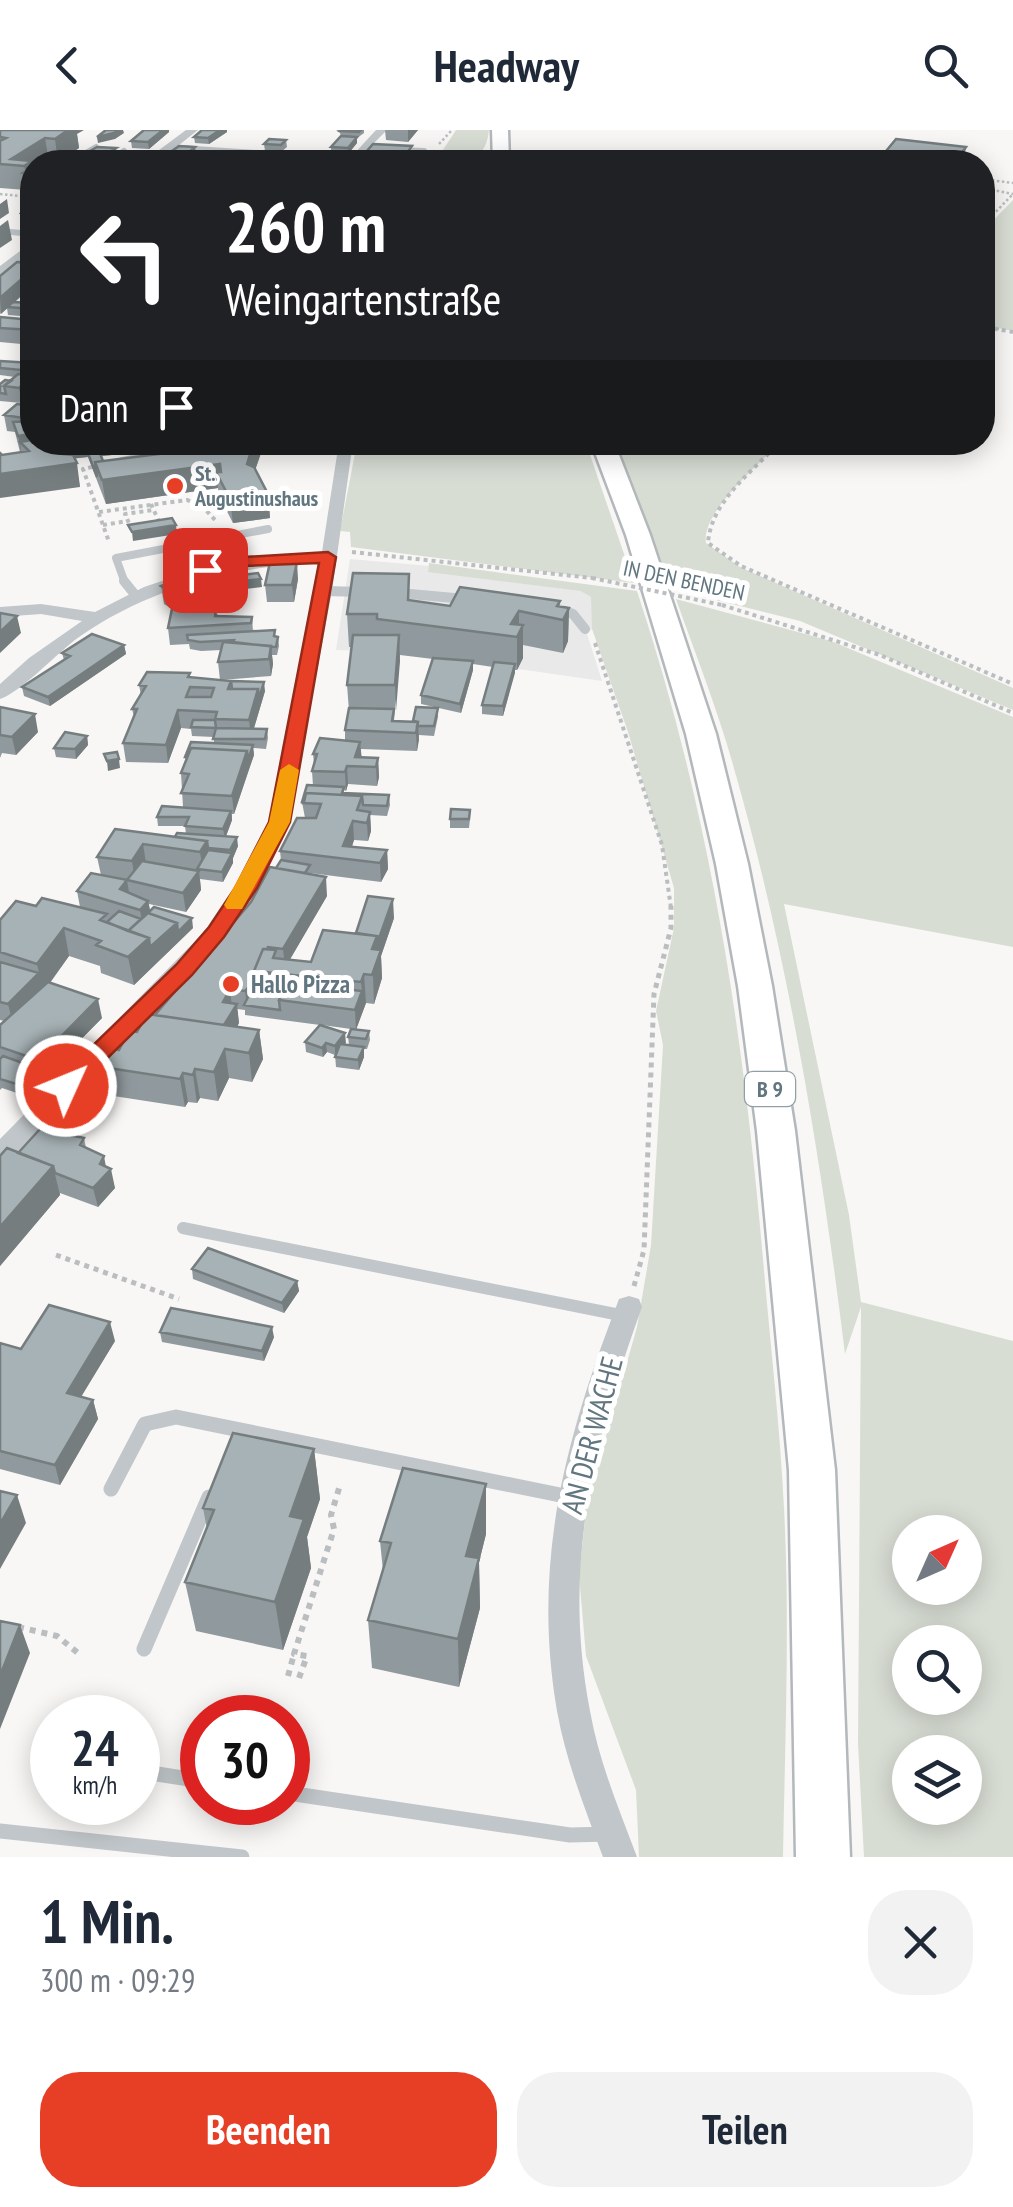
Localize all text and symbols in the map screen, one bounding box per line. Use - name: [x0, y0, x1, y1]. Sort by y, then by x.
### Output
- text: Headway: [434, 36, 579, 94]
- icon: back: [40, 38, 95, 93]
- icon: search: [918, 38, 973, 93]
- text: 260 m: [225, 181, 386, 271]
- icon: left: [60, 190, 190, 320]
- text: Weingartenstraße: [225, 269, 501, 327]
- icon: arrive: [149, 380, 204, 435]
- text: Dann: [60, 383, 129, 432]
- place label: St. Augustinushaus: [194, 459, 319, 512]
- marker: St. Augustinushaus: [164, 475, 186, 497]
- pin: [163, 528, 248, 613]
- icon: arrive: [178, 543, 233, 598]
- street label: IN DEN BENDEN: [621, 553, 747, 607]
- place label: Hallo Pizza: [251, 968, 350, 1000]
- marker: Hallo Pizza: [220, 973, 242, 995]
- position arrow: [14, 1034, 118, 1138]
- road number: B 9: [745, 1072, 795, 1106]
- street label: AN DER WACHE: [551, 1352, 631, 1518]
- north arrow: [892, 1515, 982, 1605]
- map controls: [892, 1515, 982, 1825]
- button: search: [892, 1625, 982, 1715]
- speed limit sign: 30: [180, 1695, 310, 1825]
- text: 24: [71, 1715, 119, 1780]
- button: layers: [892, 1735, 982, 1825]
- text: km/h: [73, 1769, 117, 1801]
- text: 1 Min.: [40, 1882, 174, 1960]
- button: close: [868, 1890, 973, 1995]
- text: 300 m · 09:29: [40, 1959, 195, 2001]
- button: Beenden: [40, 2072, 497, 2187]
- button: Teilen: [517, 2072, 973, 2187]

